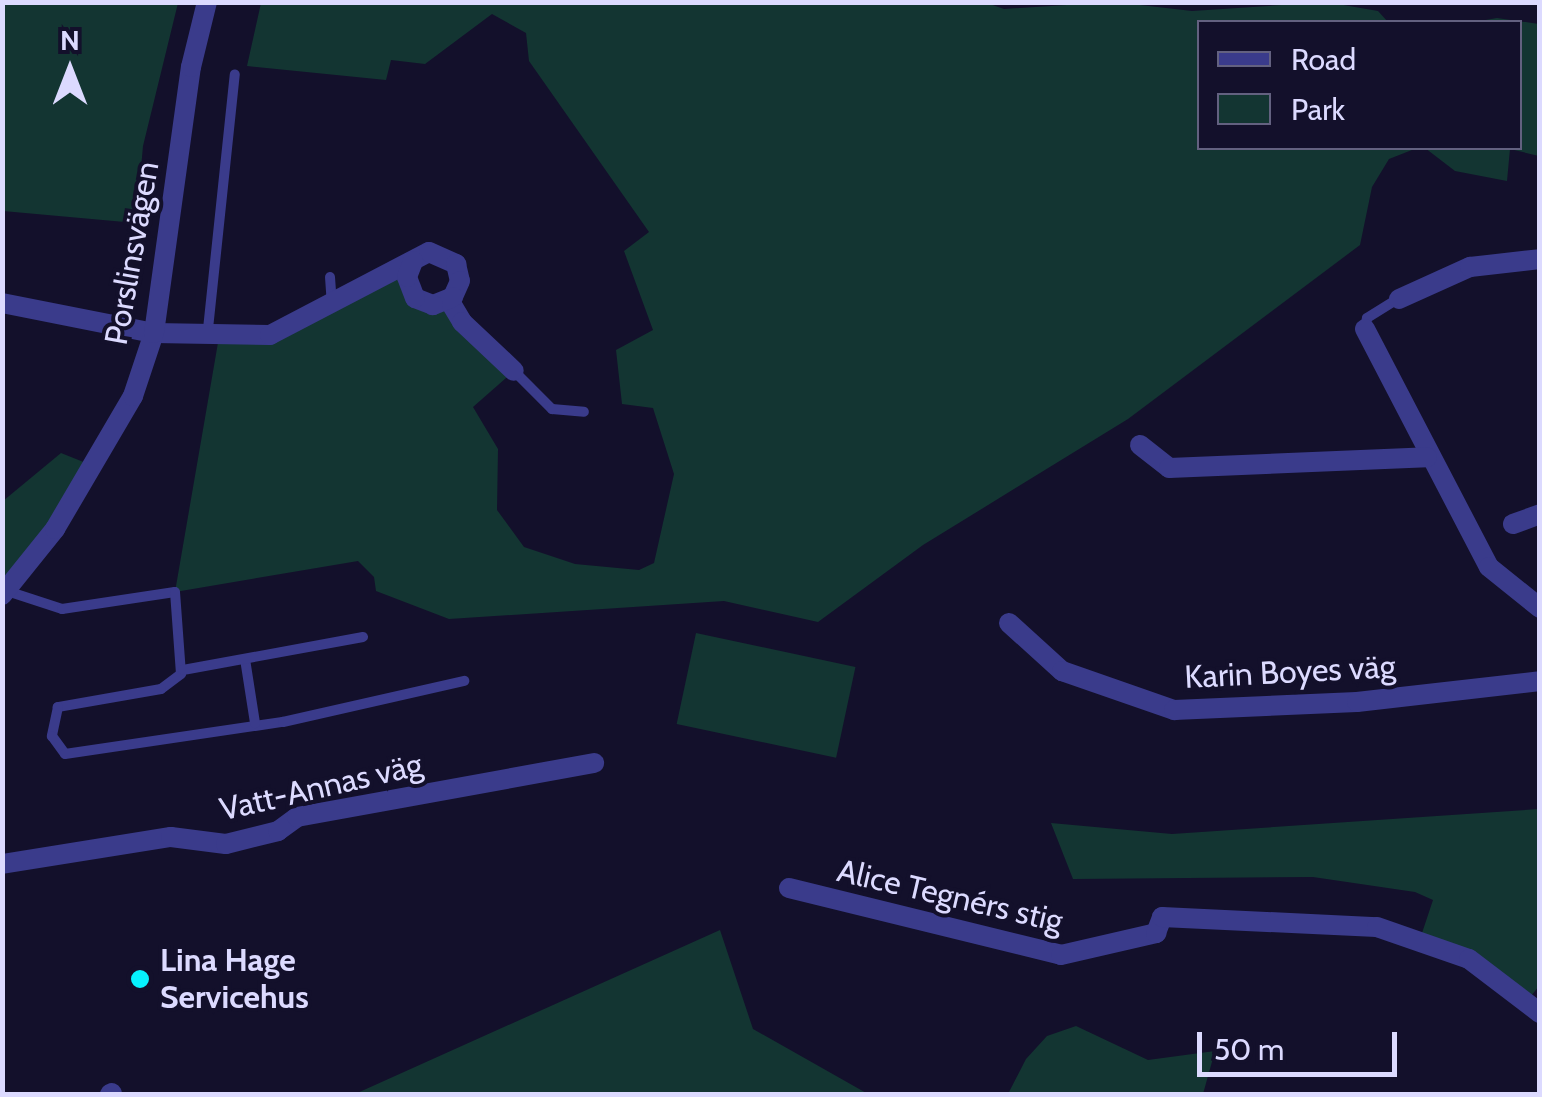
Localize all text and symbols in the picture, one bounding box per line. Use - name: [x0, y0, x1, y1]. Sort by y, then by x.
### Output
- north arrow: [20, 20, 120, 120]
- legend: [1197, 20, 1522, 150]
- text: N: [60, 23, 80, 57]
- text: Road: [1291, 41, 1356, 78]
- text: Park: [1291, 91, 1345, 128]
- street label: Porslinsvägen: [97, 158, 167, 348]
- street label: Karin Boyes väg: [1183, 647, 1397, 697]
- street label: Vatt-Annas väg: [216, 745, 426, 829]
- street label: Alice Tegnérs stig: [834, 851, 1066, 941]
- place label: Lina Hage Servicehus: [160, 942, 309, 1017]
- marker: Lina Hage Servicehus: [129, 968, 151, 990]
- scale bar: [1202, 1012, 1402, 1074]
- text: 50 m: [1214, 1031, 1284, 1068]

